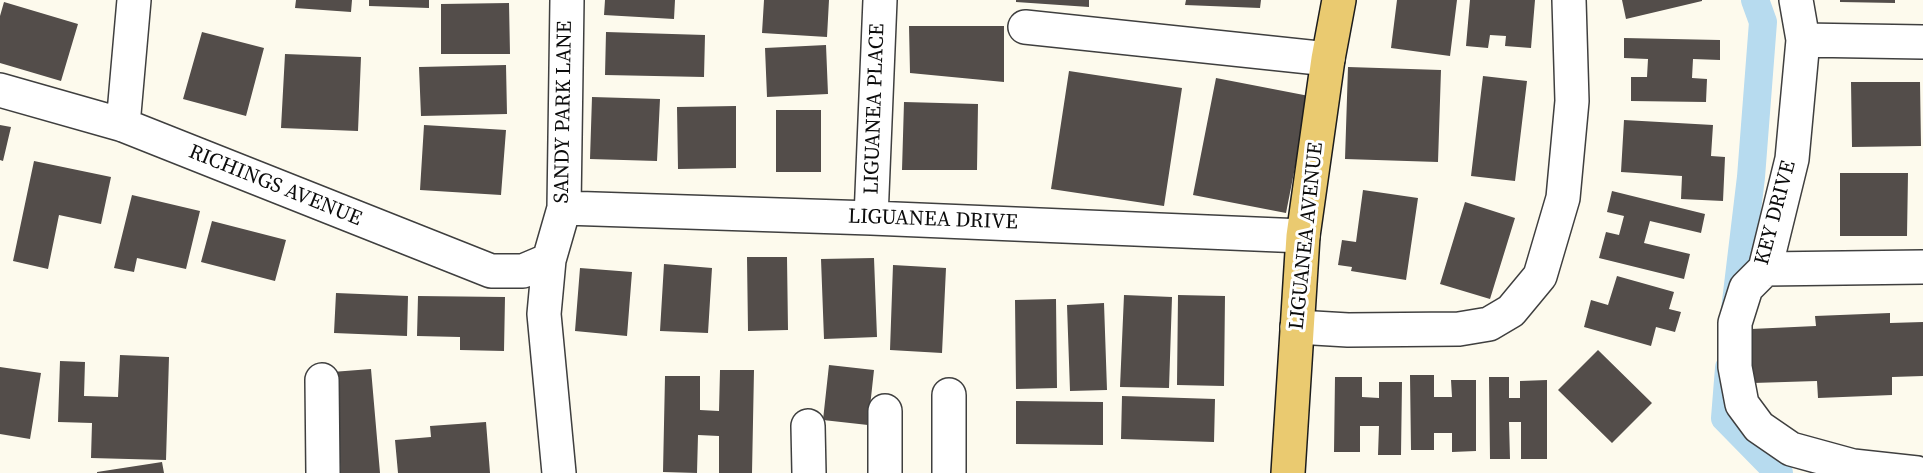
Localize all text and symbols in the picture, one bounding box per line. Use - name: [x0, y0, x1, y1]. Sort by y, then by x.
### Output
- street label: SANDY PARK LANE: [550, 20, 578, 204]
- street label: LIGUANEA PLACE: [859, 23, 891, 195]
- street label: RICHINGS AVENUE: [185, 140, 365, 232]
- street label: LIGUANEA AVENUE: [1285, 141, 1329, 331]
- street label: KEY DRIVE: [1750, 158, 1802, 268]
- street label: LIGUANEA DRIVE: [848, 204, 1018, 236]

